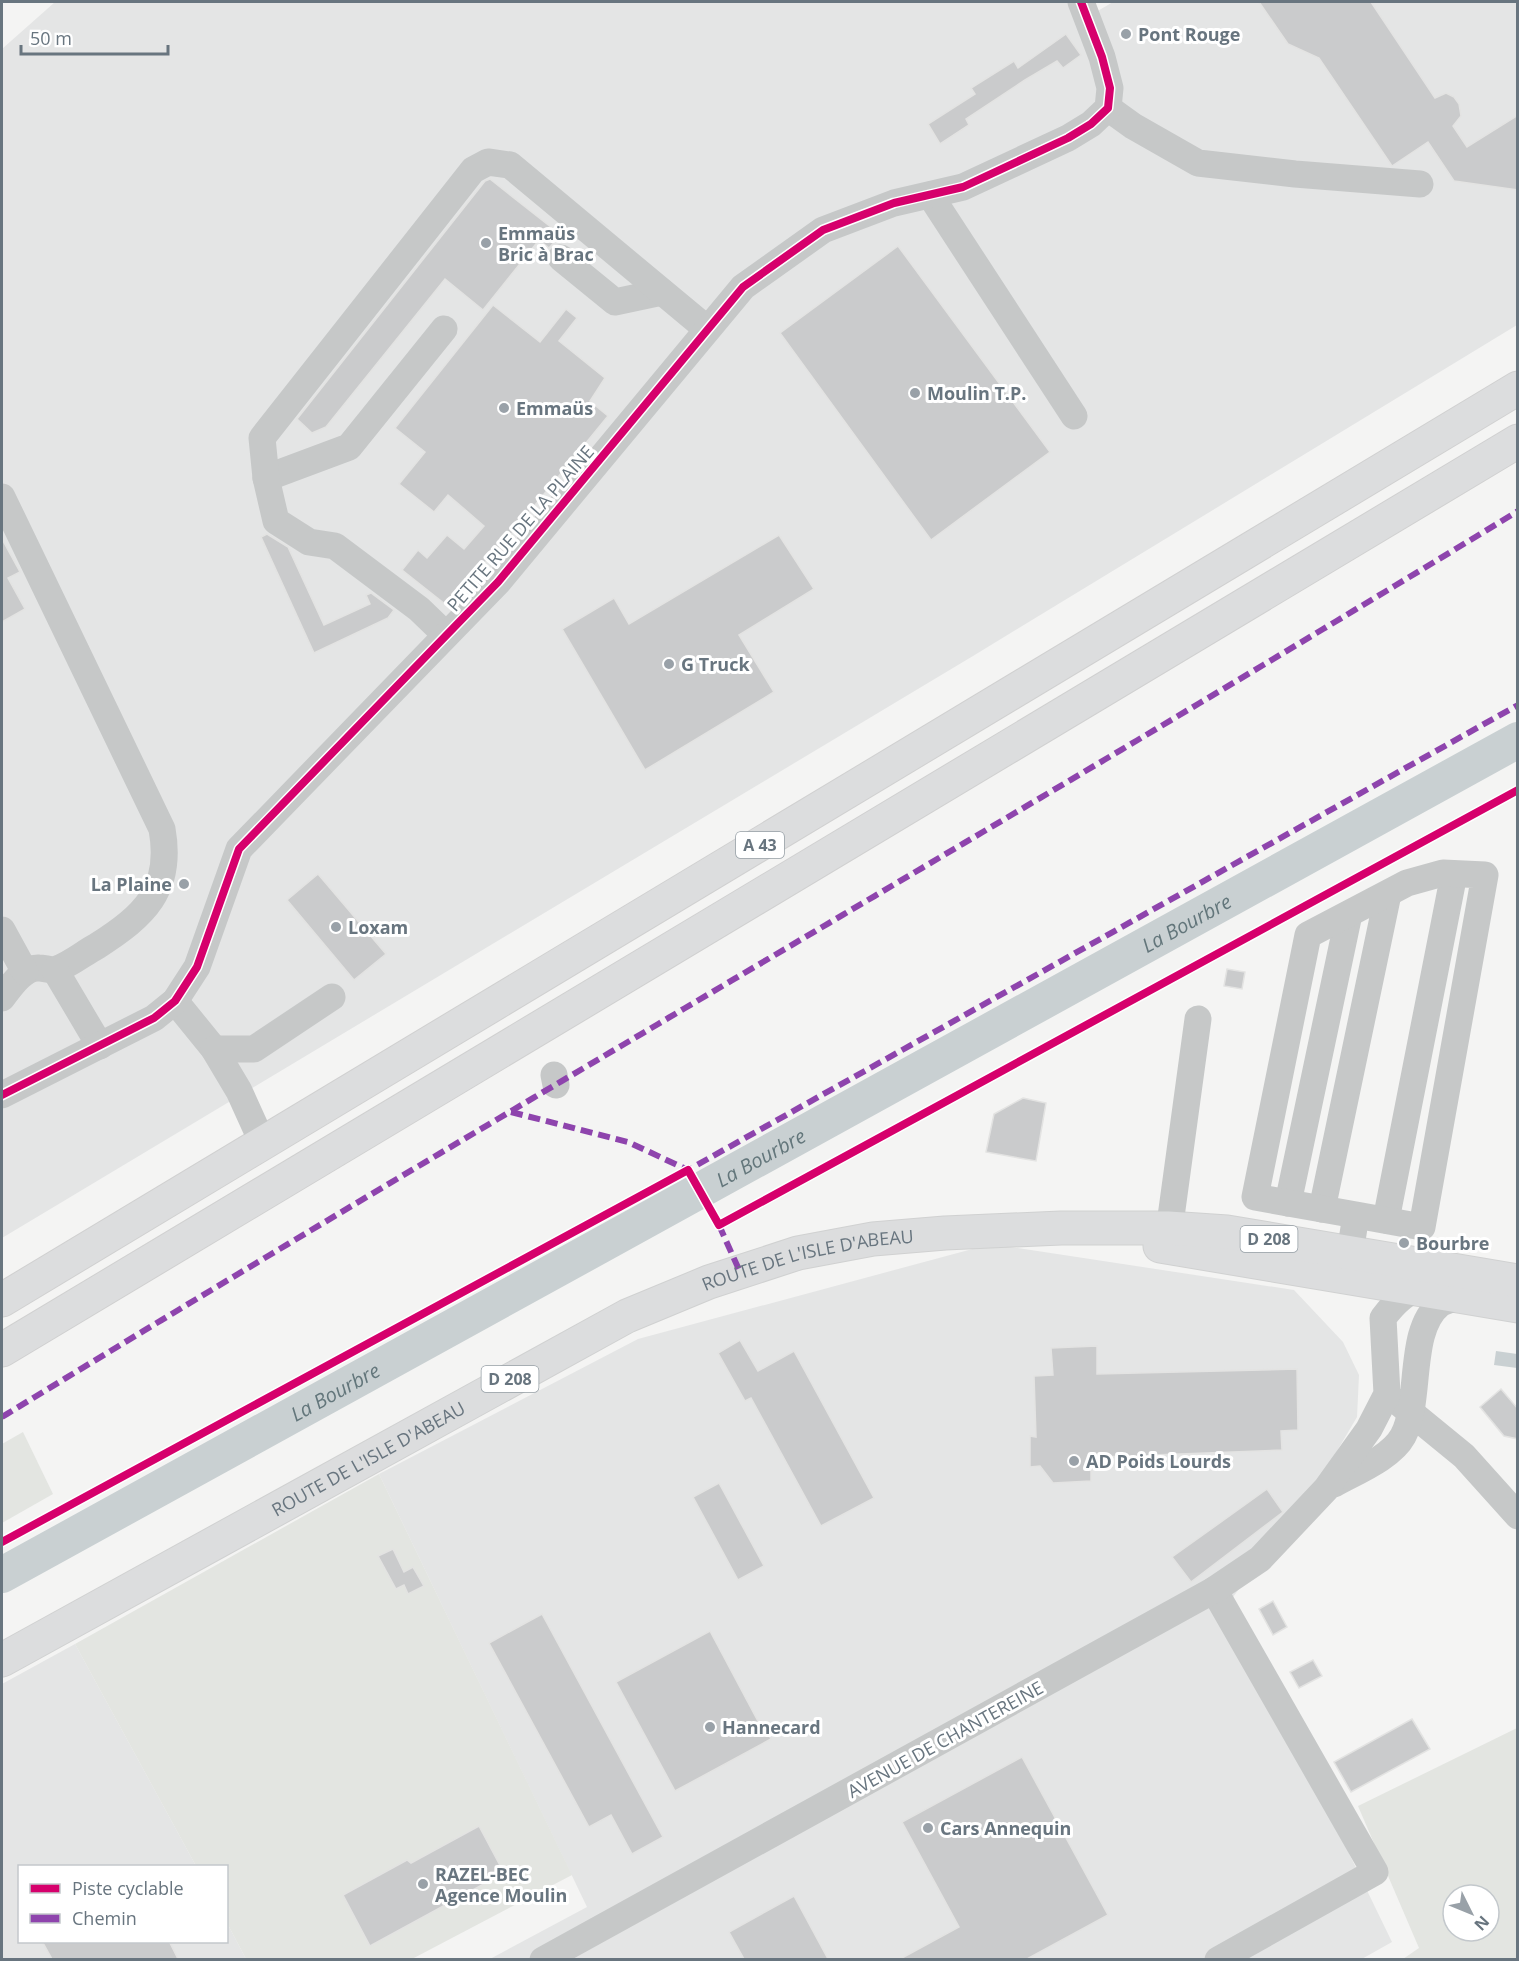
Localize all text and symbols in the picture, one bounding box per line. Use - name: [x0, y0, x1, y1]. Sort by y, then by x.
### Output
- scale bar: [21, 18, 168, 56]
- place label: Pont Rouge: [1138, 22, 1240, 46]
- text: 50 m: [30, 26, 72, 50]
- marker: Pont Rouge: [1119, 27, 1133, 41]
- place label: Emmaüs Bric à Brac: [498, 221, 594, 266]
- marker: Emmaüs Bric à Brac: [479, 236, 493, 250]
- place label: Moulin T.P.: [927, 381, 1026, 405]
- marker: Moulin T.P.: [908, 386, 922, 400]
- place label: Emmaüs: [516, 396, 593, 420]
- marker: Emmaüs: [497, 401, 511, 415]
- street label: PETITE RUE DE LA PLAINE: [441, 440, 599, 616]
- place label: G Truck: [681, 652, 750, 676]
- marker: G Truck: [662, 657, 676, 671]
- road number: A 43: [736, 832, 784, 858]
- place label: La Plaine: [91, 872, 172, 896]
- marker: La Plaine: [177, 877, 191, 891]
- water label: La Bourbre: [1137, 887, 1236, 958]
- place label: Loxam: [348, 915, 408, 939]
- marker: Loxam: [329, 920, 343, 934]
- water label: La Bourbre: [711, 1122, 810, 1193]
- street label: ROUTE DE L'ISLE D'ABEAU: [698, 1224, 915, 1296]
- road number: D 208: [1240, 1226, 1298, 1252]
- place label: Bourbre: [1416, 1231, 1489, 1255]
- marker: Bourbre: [1397, 1236, 1411, 1250]
- water label: La Bourbre: [285, 1356, 384, 1427]
- road number: D 208: [482, 1366, 538, 1392]
- street label: ROUTE DE L'ISLE D'ABEAU: [267, 1395, 469, 1521]
- place label: AD Poids Lourds: [1086, 1449, 1231, 1473]
- marker: AD Poids Lourds: [1067, 1454, 1081, 1468]
- street label: AVENUE DE CHANTEREINE: [843, 1675, 1047, 1803]
- place label: Hannecard: [722, 1715, 821, 1739]
- marker: Hannecard: [703, 1720, 717, 1734]
- place label: Cars Annequin: [940, 1816, 1071, 1840]
- marker: Cars Annequin: [921, 1821, 935, 1835]
- place label: RAZEL-BEC Agence Moulin: [435, 1862, 567, 1907]
- legend: [18, 1865, 228, 1943]
- text: Piste cyclable: [72, 1876, 184, 1900]
- marker: RAZEL-BEC Agence Moulin: [416, 1877, 430, 1891]
- north arrow: [1441, 1883, 1501, 1943]
- text: Chemin: [72, 1906, 137, 1930]
- text: N: [1469, 1911, 1494, 1935]

